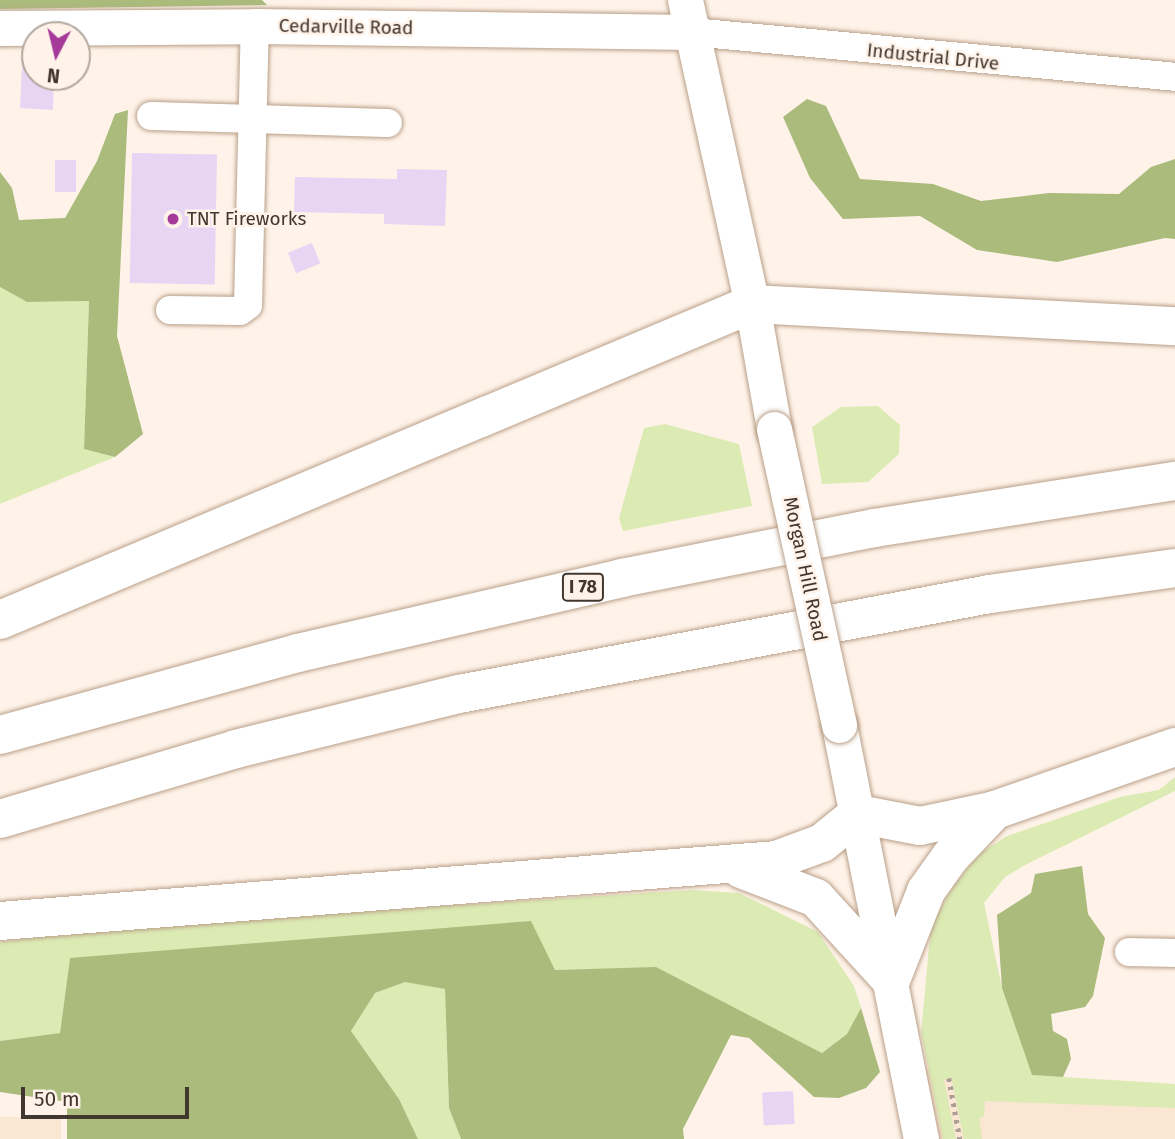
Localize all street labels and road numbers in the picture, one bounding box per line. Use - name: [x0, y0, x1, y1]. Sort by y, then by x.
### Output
- street label: Cedarville Road: [279, 14, 413, 40]
- street label: Industrial Drive: [866, 39, 1000, 75]
- street label: Morgan Hill Road: [779, 495, 831, 643]
- road number: I 78: [560, 572, 606, 602]

